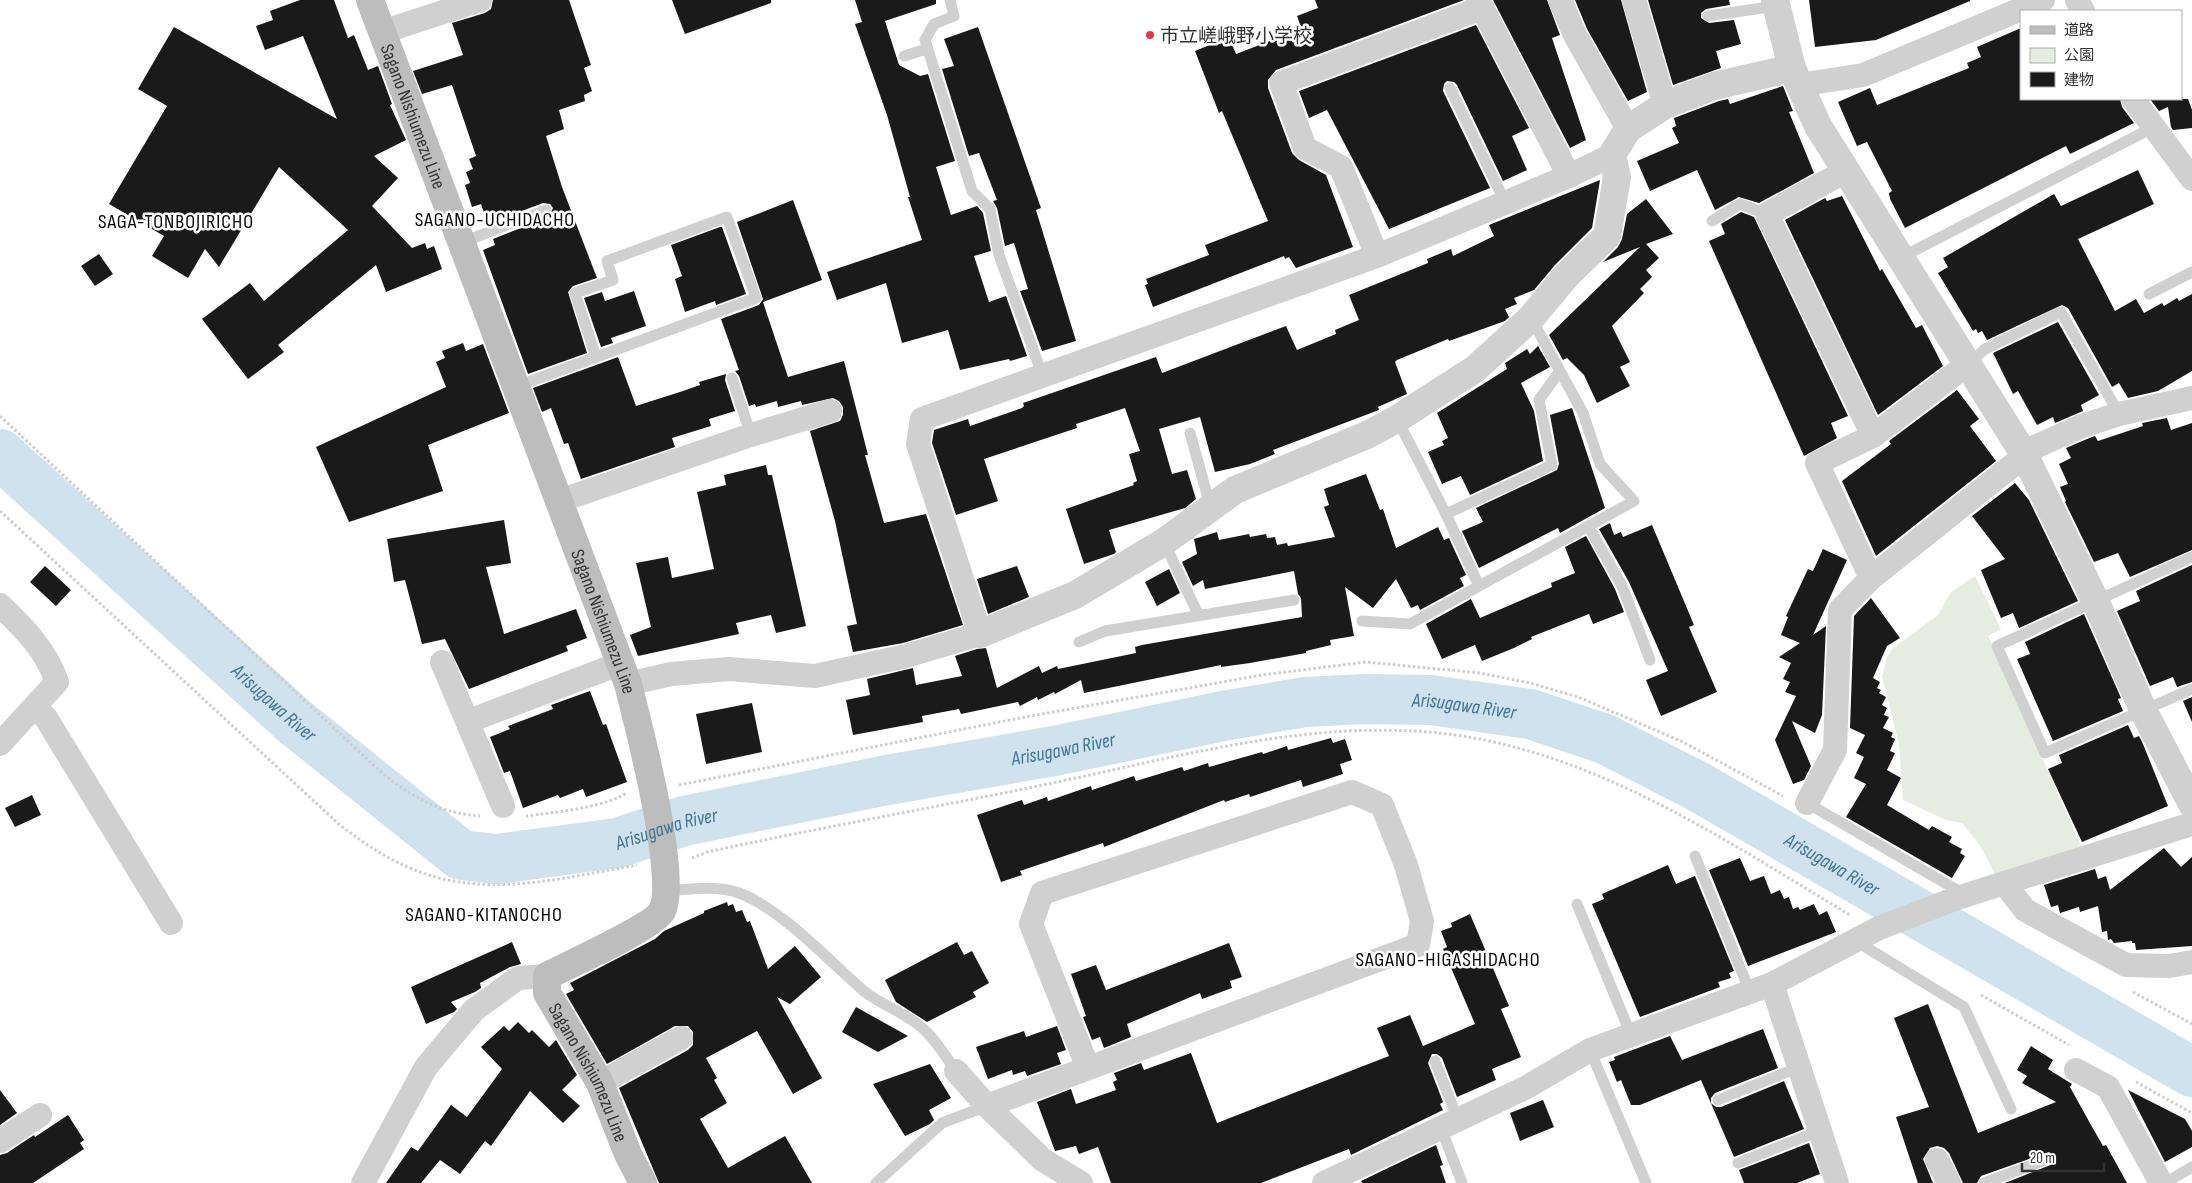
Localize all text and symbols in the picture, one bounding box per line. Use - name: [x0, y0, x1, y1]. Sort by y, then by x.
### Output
- legend: [2020, 10, 2182, 100]
- text: 道路: [2064, 21, 2094, 40]
- place label: 市立嵯峨野小学校: [1160, 25, 1312, 48]
- marker: 市立嵯峨野小学校: [1144, 29, 1156, 41]
- street label: Sagano Nishiumezu Line: [375, 41, 450, 192]
- text: 公園: [2064, 46, 2094, 65]
- text: 建物: [2064, 71, 2094, 90]
- district label: SAGANO-UCHIDACHO: [415, 208, 575, 232]
- district label: SAGA-TONBOJIRICHO: [98, 210, 254, 234]
- street label: Sagano Nishiumezu Line: [565, 546, 640, 696]
- water label: Arisugawa River: [225, 659, 322, 748]
- water label: Arisugawa River: [1411, 689, 1519, 725]
- water label: Arisugawa River: [1008, 727, 1119, 771]
- water label: Arisugawa River: [611, 803, 721, 856]
- water label: Arisugawa River: [1779, 828, 1884, 902]
- district label: SAGANO-KITANOCHO: [405, 903, 563, 927]
- district label: SAGANO-HIGASHIDACHO: [1355, 948, 1541, 972]
- street label: Sagano Nishiumezu Line: [543, 999, 632, 1145]
- scale bar: [2022, 1140, 2104, 1172]
- text: 20 m: [2030, 1149, 2055, 1168]

